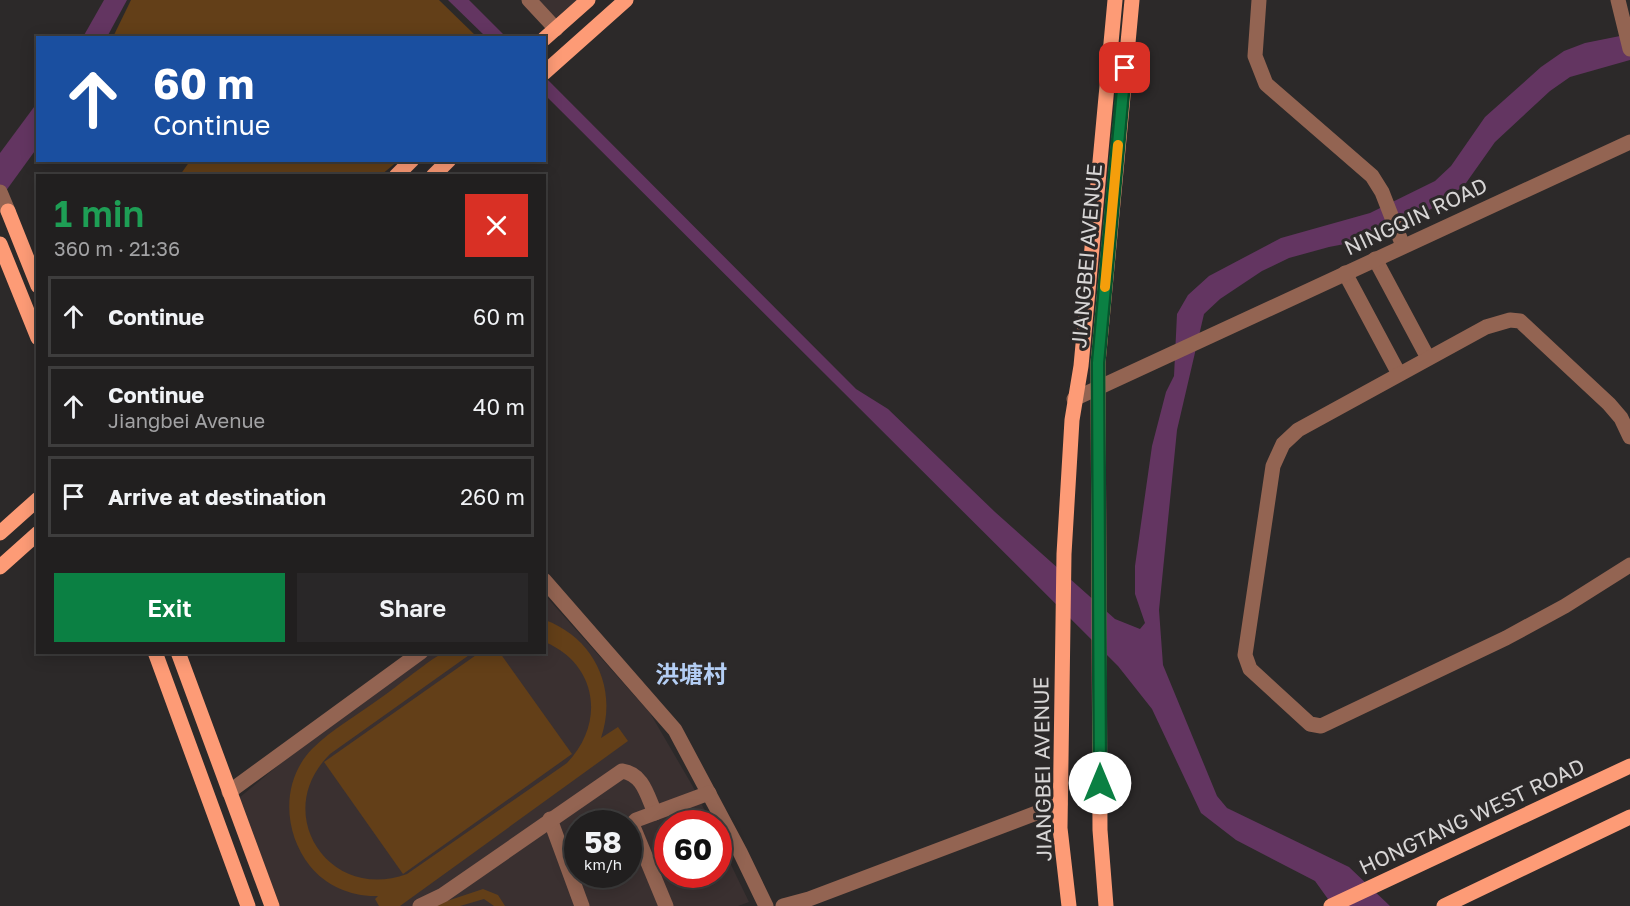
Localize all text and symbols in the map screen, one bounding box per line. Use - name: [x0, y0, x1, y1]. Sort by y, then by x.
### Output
- pin: [1099, 42, 1150, 93]
- icon: arrive: [1108, 51, 1141, 84]
- text: 60 m: [153, 58, 254, 108]
- icon: ahead: [54, 60, 132, 138]
- text: Continue: [153, 109, 271, 141]
- street label: JIANGBEI AVENUE: [1065, 163, 1107, 349]
- street label: NINGQIN ROAD: [1340, 172, 1491, 261]
- text: 1 min: [54, 192, 144, 235]
- button: close: [465, 194, 528, 257]
- text: 360 m · 21:36: [54, 236, 180, 260]
- icon: ahead: [57, 300, 90, 333]
- text: Continue: [108, 303, 204, 330]
- text: 60 m: [473, 303, 525, 330]
- text: Continue: [108, 381, 204, 408]
- icon: ahead: [57, 390, 90, 423]
- text: 40 m: [473, 393, 525, 420]
- text: Jiangbei Avenue: [108, 408, 265, 432]
- icon: arrive: [57, 480, 90, 513]
- text: Arrive at destination: [108, 483, 326, 510]
- text: 260 m: [460, 483, 525, 510]
- button: Exit: [54, 573, 285, 642]
- button: Share: [297, 573, 528, 642]
- district label: 洪塘村: [655, 659, 727, 688]
- street label: JIANGBEI AVENUE: [1027, 676, 1057, 862]
- position arrow: [1068, 751, 1132, 815]
- street label: HONGTANG WEST ROAD: [1355, 752, 1589, 880]
- speed limit sign: 60: [654, 810, 732, 888]
- text: 58: [584, 824, 622, 860]
- text: km/h: [584, 855, 622, 873]

